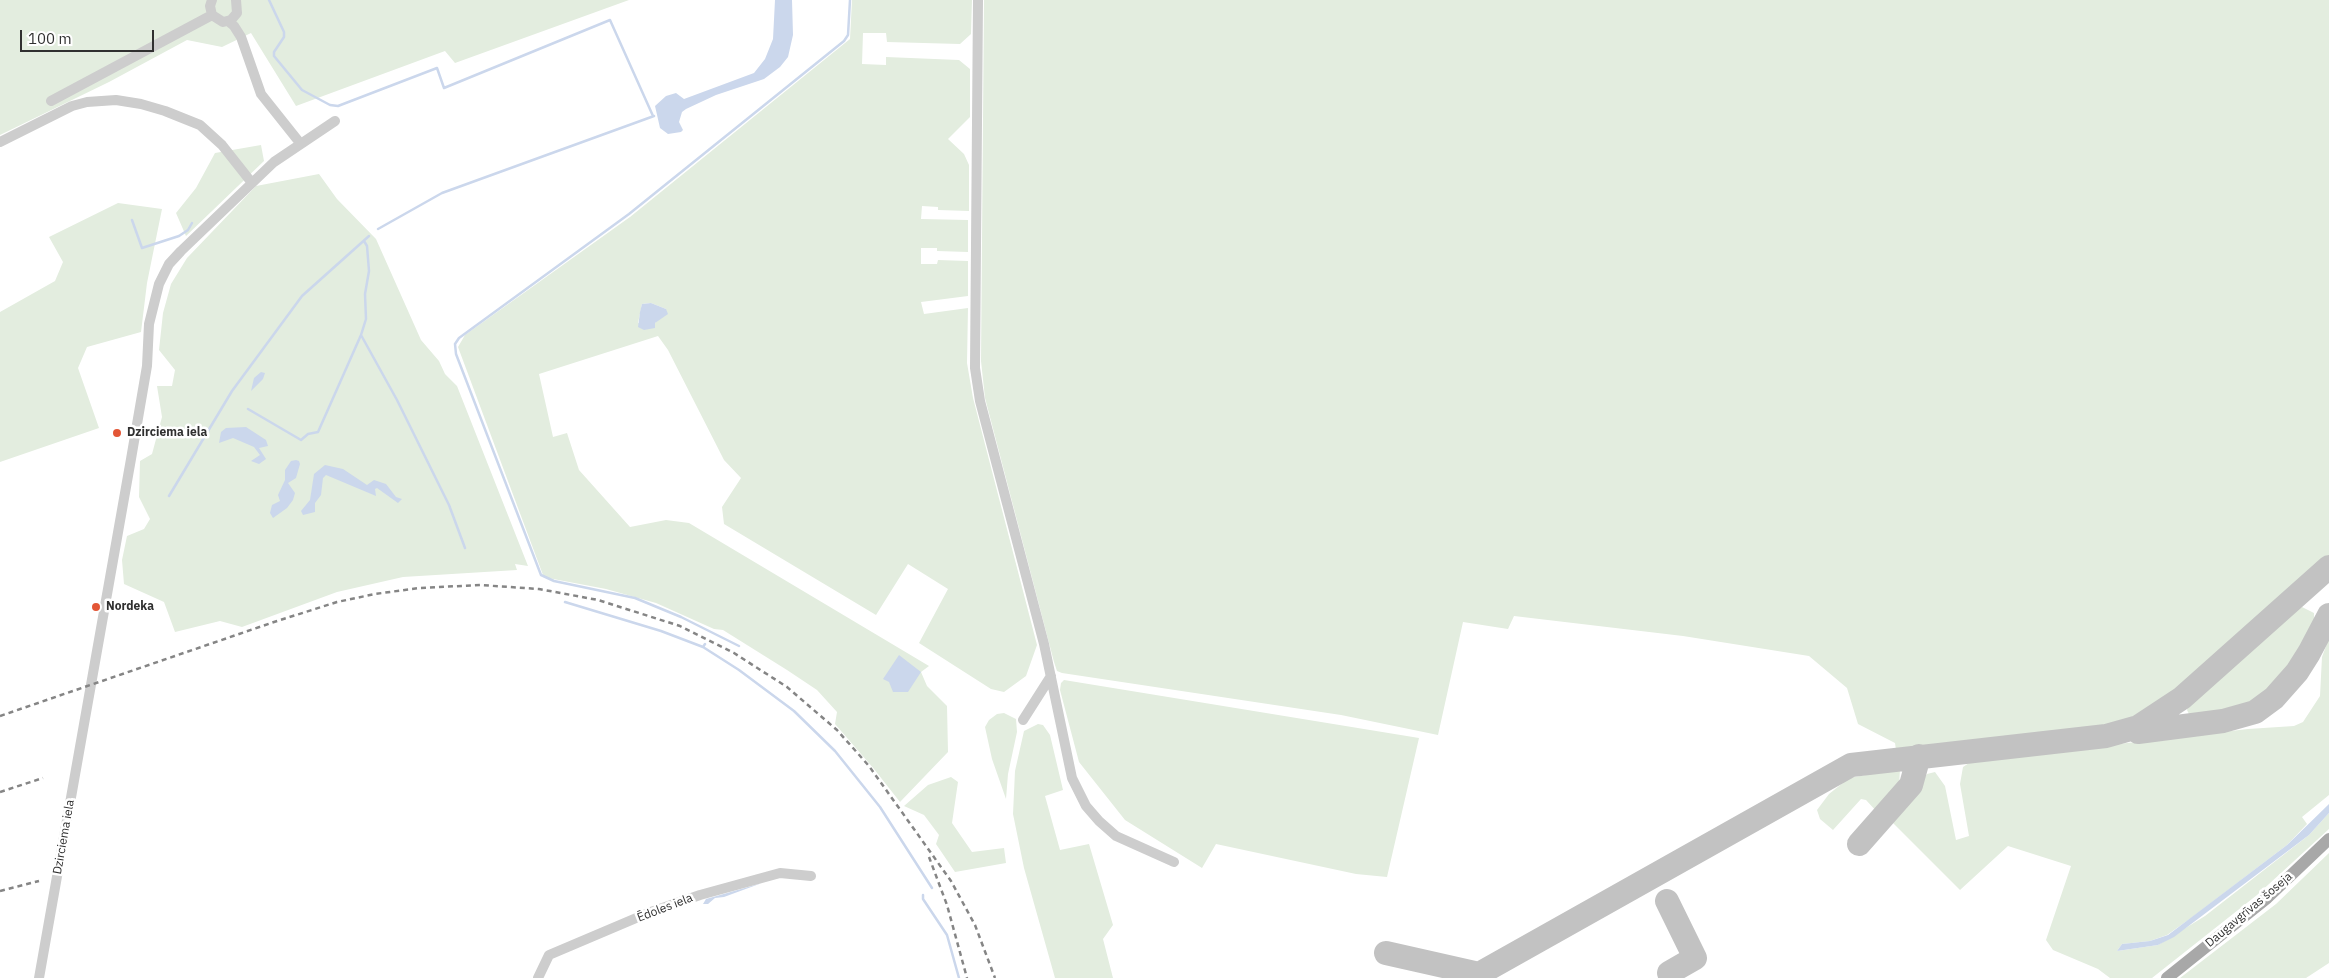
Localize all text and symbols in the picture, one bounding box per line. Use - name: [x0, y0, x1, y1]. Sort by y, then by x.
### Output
- scale bar: [22, 20, 156, 52]
- text: 100 m: [28, 29, 72, 48]
- place label: Dzirciema iela: [127, 426, 207, 440]
- marker: Dzirciema iela: [111, 427, 123, 439]
- place label: Nordeka: [106, 600, 154, 614]
- marker: Nordeka: [90, 601, 102, 613]
- street label: Dzirciema iela: [50, 799, 78, 875]
- street label: Daugavgrīvas šoseja: [2203, 870, 2295, 950]
- street label: Ēdoles iela: [635, 891, 695, 925]

